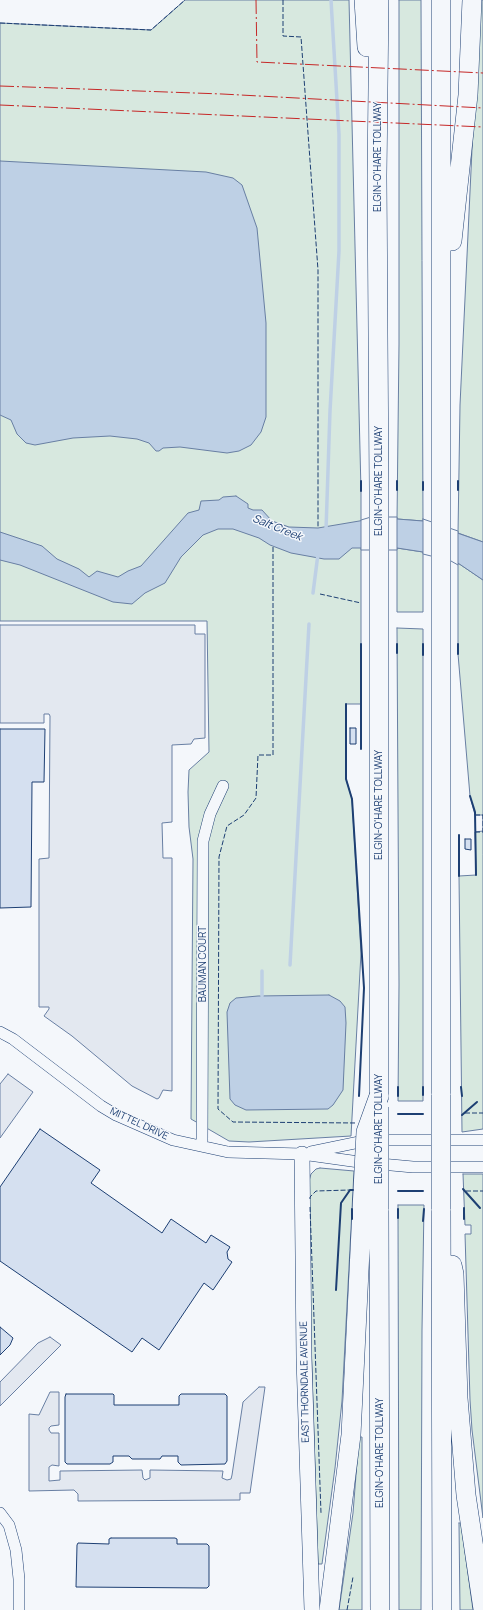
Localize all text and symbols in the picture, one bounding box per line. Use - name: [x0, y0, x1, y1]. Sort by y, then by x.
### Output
- street label: ELGIN-O'HARE TOLLWAY: [372, 102, 384, 212]
- street label: ELGIN-O'HARE TOLLWAY: [373, 426, 385, 536]
- water label: Salt Creek: [250, 512, 304, 544]
- street label: ELGIN-O'HARE TOLLWAY: [373, 750, 385, 860]
- street label: BAUMAN COURT: [197, 926, 209, 1002]
- street label: ELGIN-O'HARE TOLLWAY: [373, 1074, 385, 1184]
- street label: MITTEL DRIVE: [108, 1105, 170, 1143]
- street label: EAST THORNDALE AVENUE: [298, 1321, 312, 1443]
- street label: ELGIN-O'HARE TOLLWAY: [374, 1398, 386, 1508]

